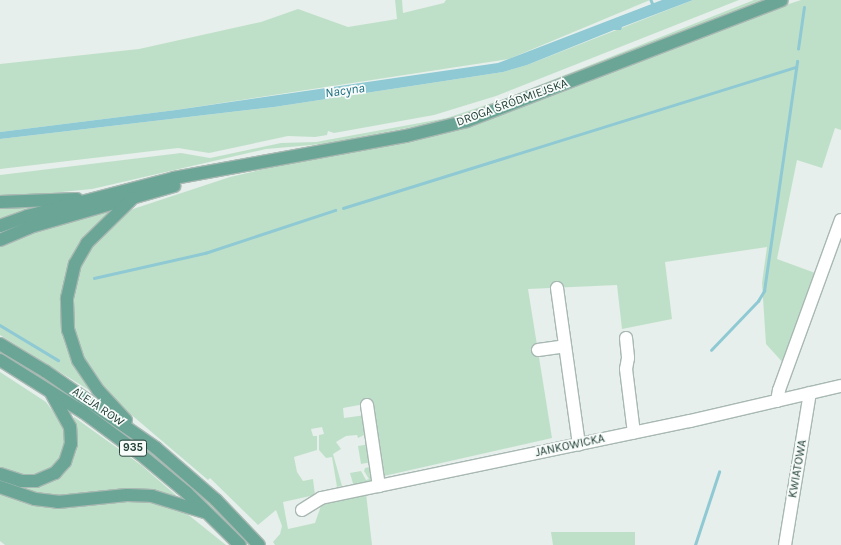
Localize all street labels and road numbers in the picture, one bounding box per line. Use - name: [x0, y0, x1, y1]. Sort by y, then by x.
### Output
- street label: DROGA ŚRÓDMIEJSKA: [454, 76, 570, 130]
- street label: ALEJA ROW: [69, 384, 127, 430]
- street label: JANKOWICKA: [534, 432, 606, 460]
- road number: 935: [119, 439, 147, 457]
- street label: KWIATOWA: [786, 439, 810, 499]

